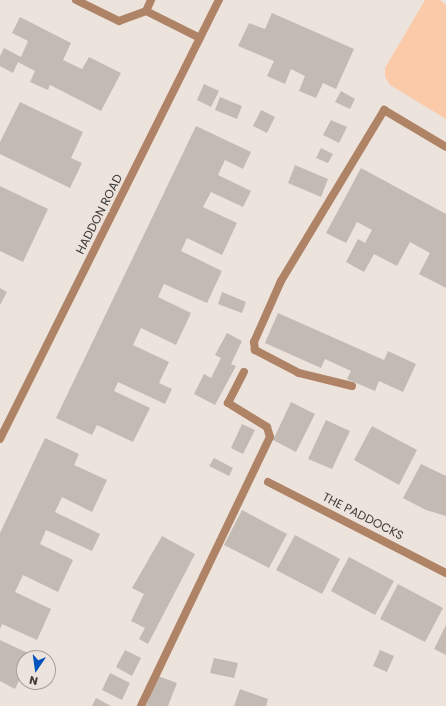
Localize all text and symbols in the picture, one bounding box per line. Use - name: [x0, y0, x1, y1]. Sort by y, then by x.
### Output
- street label: HADDON ROAD: [73, 172, 125, 256]
- street label: THE PADDOCKS: [320, 489, 406, 543]
- north arrow: [16, 650, 56, 690]
- text: N: [28, 672, 39, 689]

